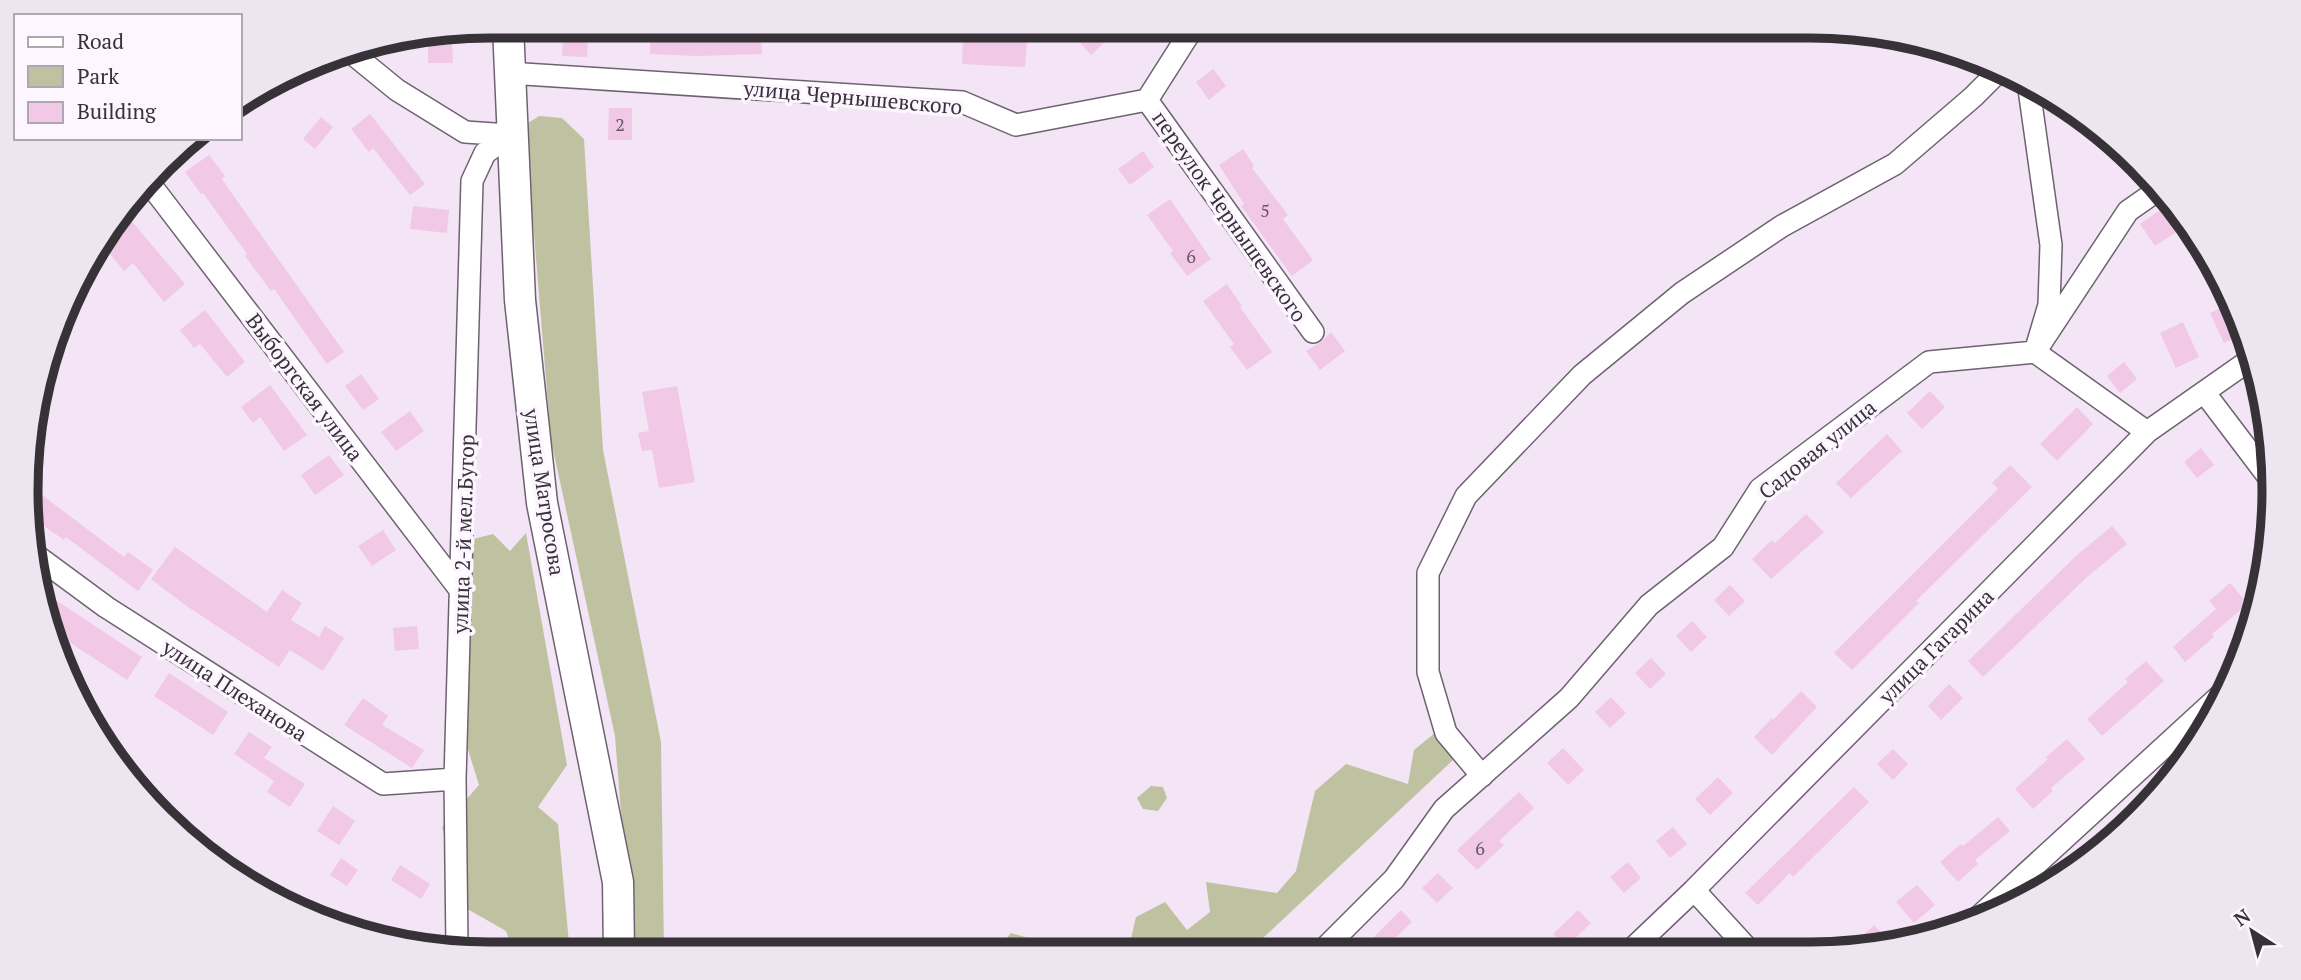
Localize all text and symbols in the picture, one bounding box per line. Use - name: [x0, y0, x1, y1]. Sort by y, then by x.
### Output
- legend: [14, 14, 242, 140]
- text: Road: [77, 27, 124, 55]
- text: Park: [77, 62, 119, 90]
- street label: улица Чернышевского: [741, 73, 964, 121]
- text: Building: [77, 97, 157, 125]
- street label: переулок Чернышевского: [1146, 105, 1314, 327]
- house number: 2: [615, 112, 625, 136]
- house number: 5: [1260, 198, 1270, 222]
- house number: 6: [1186, 244, 1196, 268]
- street label: Выборгская улица: [240, 307, 370, 467]
- street label: Садовая улица: [1752, 393, 1882, 505]
- street label: улица Матросова: [518, 406, 572, 578]
- street label: улица 2-й мел.Бугор: [445, 434, 480, 635]
- street label: улица Гагарина: [1872, 582, 2000, 710]
- street label: улица Плеханова: [156, 632, 313, 748]
- house number: 6: [1475, 836, 1485, 860]
- north arrow: [2217, 896, 2287, 966]
- text: N: [2229, 902, 2255, 931]

